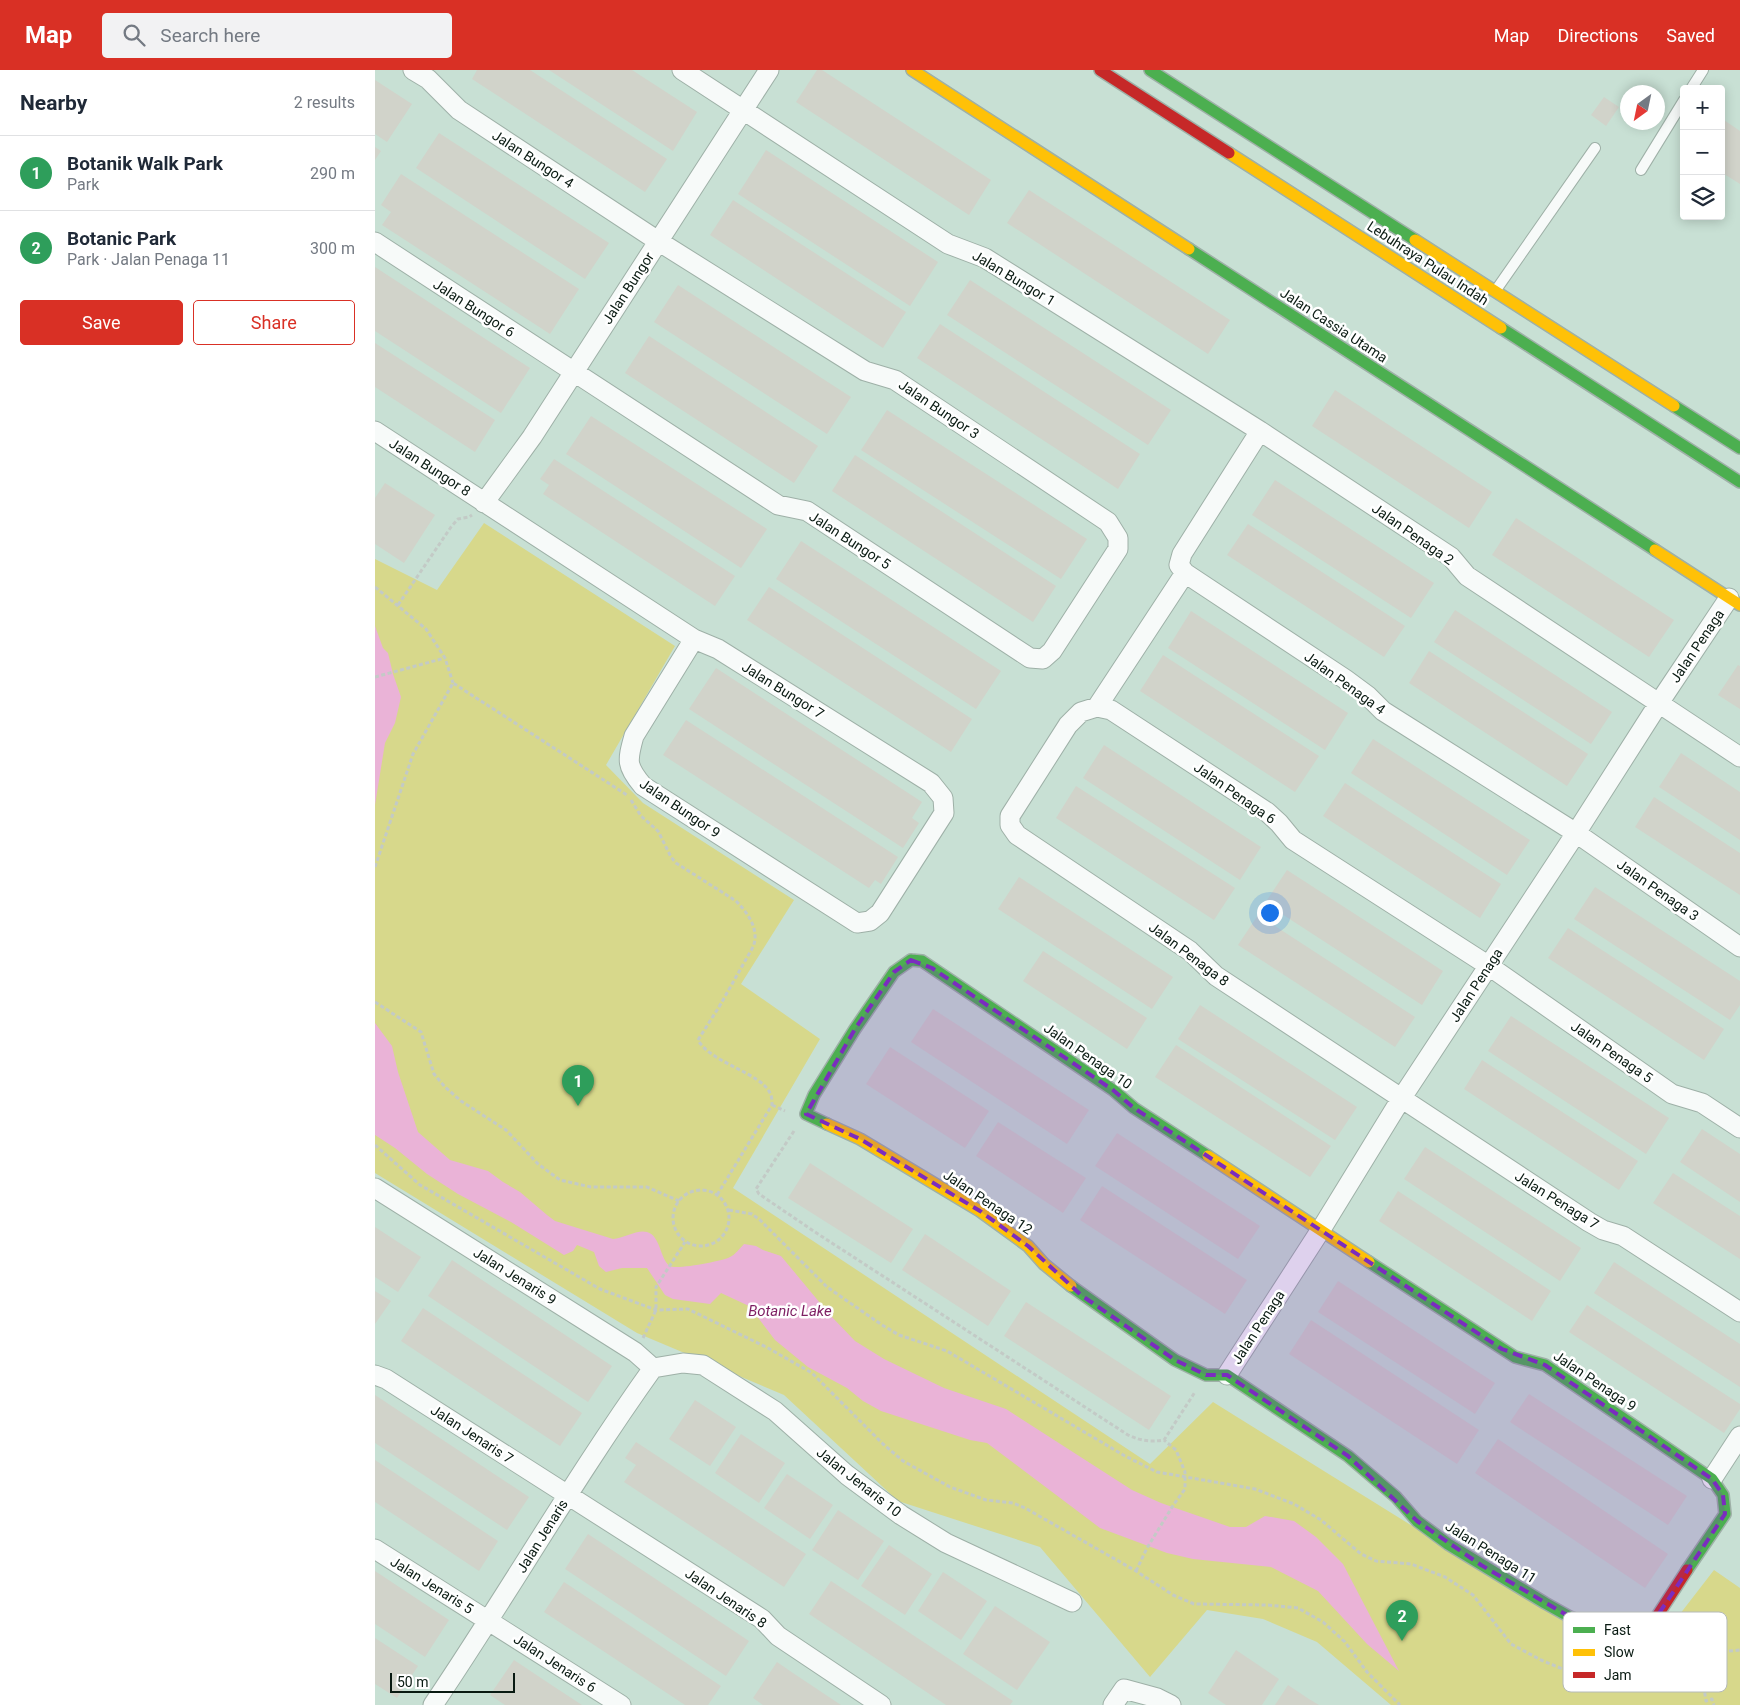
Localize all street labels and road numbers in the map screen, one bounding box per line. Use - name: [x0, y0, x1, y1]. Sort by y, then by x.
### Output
- street label: Jalan Bungor 4: [489, 127, 577, 191]
- street label: Lebuhraya Pulau Indah: [1364, 218, 1492, 308]
- street label: Jalan Bungor 1: [970, 247, 1058, 309]
- street label: Jalan Bungor: [599, 249, 657, 327]
- street label: Jalan Bungor 6: [430, 276, 518, 340]
- street label: Jalan Cassia Utama: [1277, 284, 1391, 366]
- street label: Jalan Bungor 3: [896, 376, 982, 442]
- street label: Jalan Bungor 8: [386, 435, 474, 499]
- street label: Jalan Penaga 2: [1369, 500, 1457, 568]
- street label: Jalan Bungor 5: [806, 508, 894, 572]
- street label: Jalan Penaga: [1667, 606, 1727, 686]
- street label: Jalan Penaga 4: [1302, 648, 1389, 718]
- street label: Jalan Bungor 7: [739, 658, 827, 722]
- street label: Jalan Penaga 6: [1191, 759, 1279, 827]
- street label: Jalan Bungor 9: [637, 775, 723, 841]
- street label: Jalan Penaga 3: [1614, 856, 1702, 924]
- street label: Jalan Penaga 8: [1146, 919, 1232, 989]
- street label: Jalan Penaga: [1446, 945, 1506, 1025]
- street label: Jalan Penaga 5: [1568, 1018, 1656, 1086]
- street label: Jalan Penaga 10: [1041, 1020, 1135, 1092]
- street label: Jalan Penaga 12: [941, 1166, 1036, 1238]
- street label: Jalan Penaga 7: [1512, 1168, 1602, 1232]
- street label: Jalan Jenaris 9: [471, 1244, 559, 1308]
- street label: Jalan Penaga: [1228, 1287, 1288, 1367]
- street label: Jalan Penaga 9: [1551, 1348, 1639, 1414]
- street label: Jalan Jenaris 7: [428, 1401, 516, 1467]
- street label: Jalan Jenaris 10: [814, 1444, 904, 1520]
- street label: Jalan Jenaris: [513, 1496, 571, 1576]
- street label: Jalan Penaga 11: [1443, 1518, 1539, 1586]
- street label: Jalan Jenaris 5: [388, 1553, 477, 1617]
- street label: Jalan Jenaris 8: [682, 1565, 770, 1631]
- street label: Jalan Jenaris 6: [511, 1630, 599, 1696]

